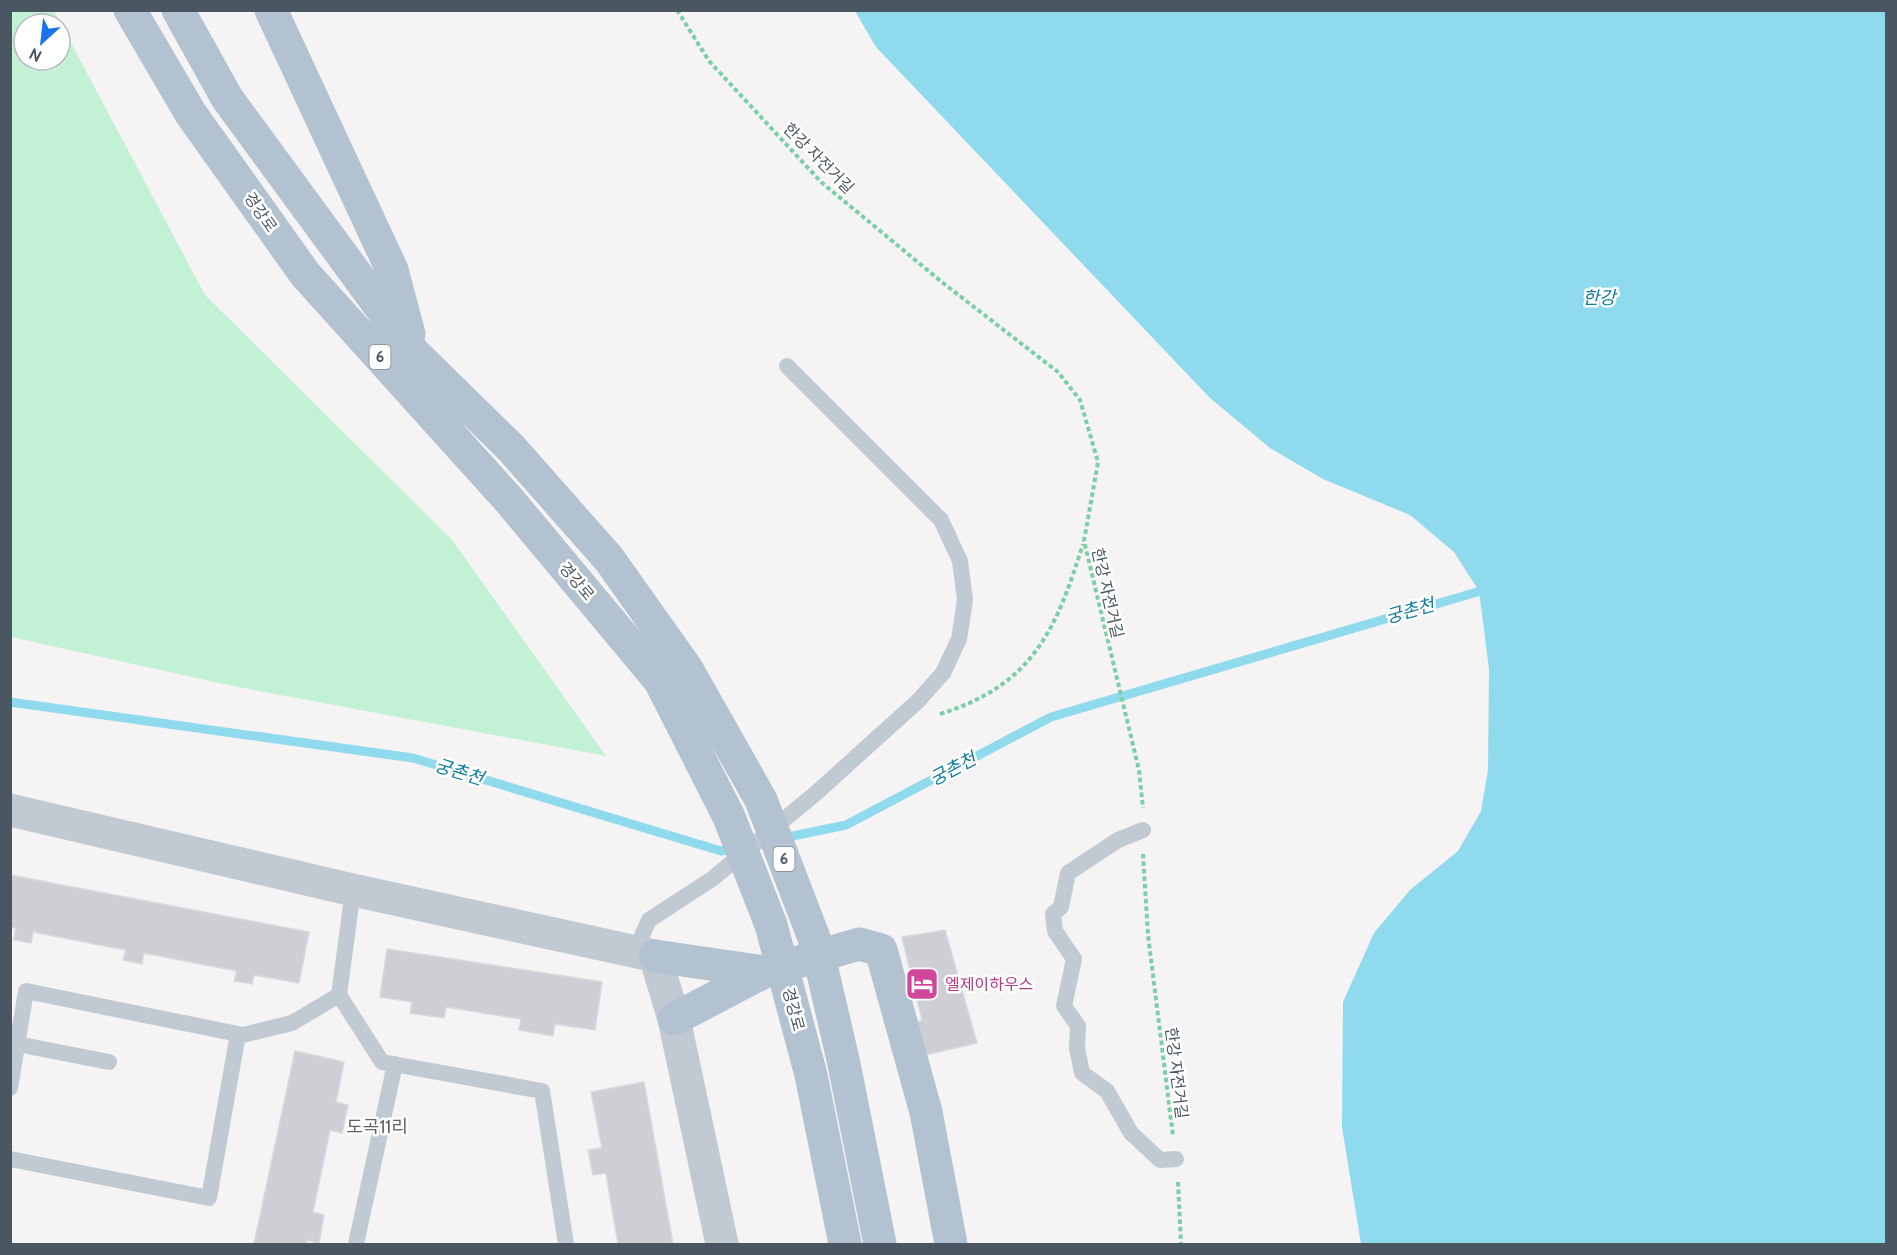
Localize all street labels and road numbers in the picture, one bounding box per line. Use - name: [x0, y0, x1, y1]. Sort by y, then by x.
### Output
- street label: 한강 자전거길: [779, 119, 858, 198]
- street label: 경강로: [240, 189, 281, 236]
- road number: 6: [370, 345, 391, 369]
- street label: 한강 자전거길: [1088, 546, 1127, 640]
- street label: 경강로: [555, 558, 598, 605]
- road number: 6: [774, 847, 794, 871]
- street label: 경강로: [779, 985, 808, 1033]
- street label: 한강 자전거길: [1161, 1026, 1192, 1120]

